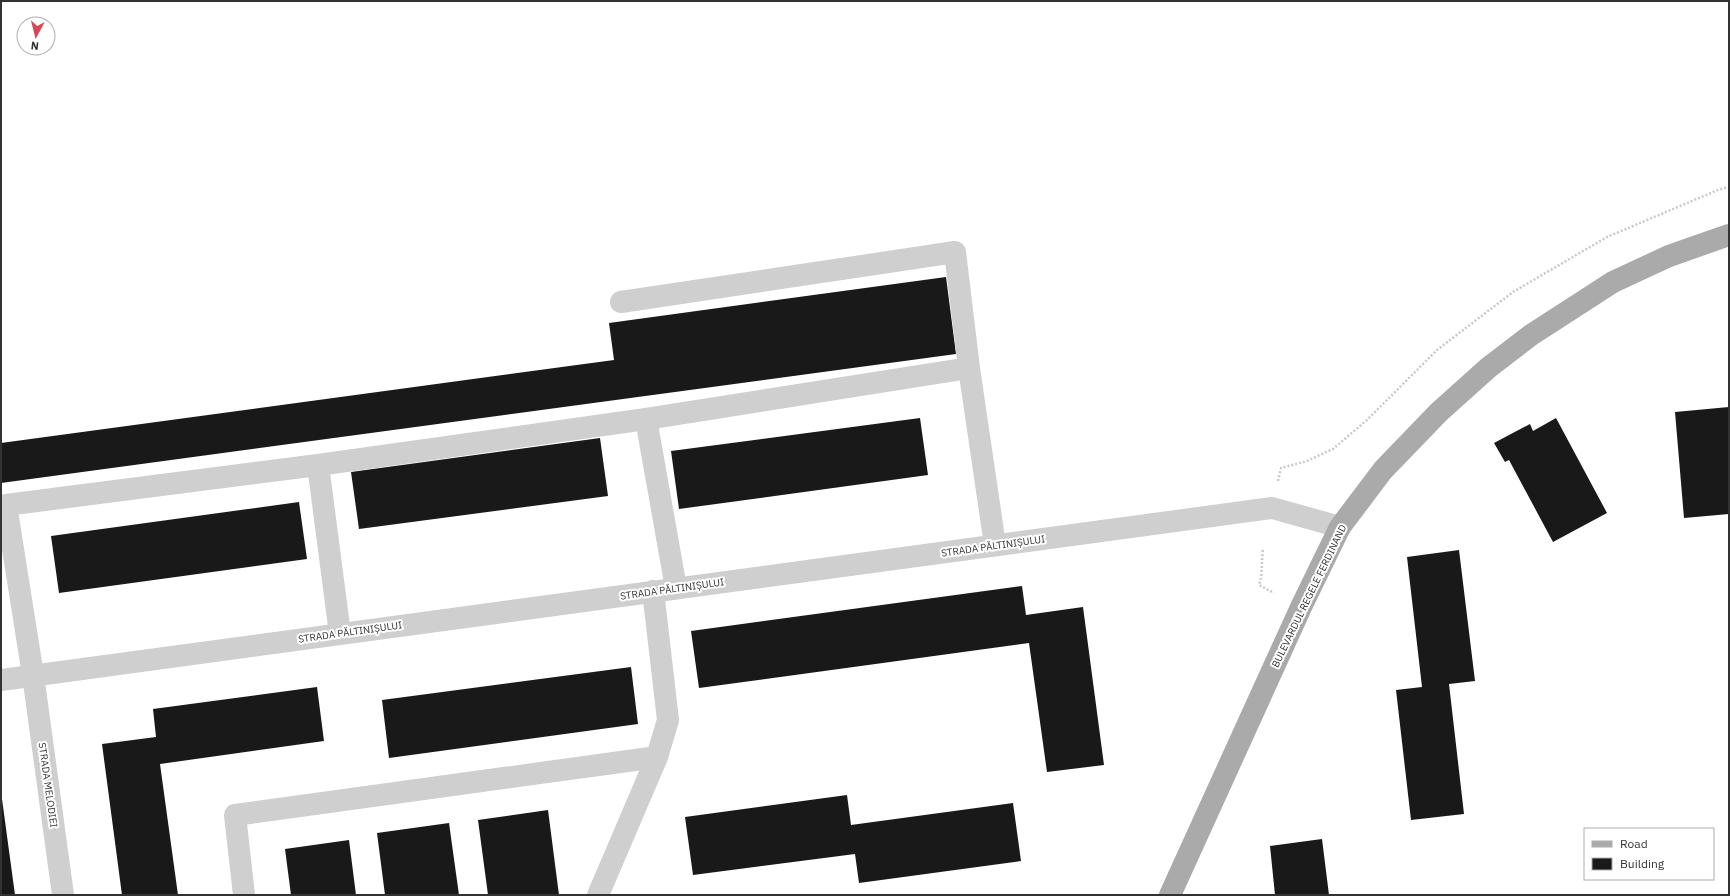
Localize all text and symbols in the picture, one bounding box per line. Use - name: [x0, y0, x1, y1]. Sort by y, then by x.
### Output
- north arrow: [16, 16, 56, 56]
- text: N: [30, 38, 40, 53]
- street label: BULEVARDUL REGELE FERDINAND: [1269, 522, 1349, 670]
- street label: STRADA PĂLTINIȘULUI: [940, 532, 1046, 560]
- street label: STRADA PĂLTINIȘULUI: [619, 575, 725, 603]
- street label: STRADA PĂLTINIȘULUI: [297, 618, 403, 646]
- street label: STRADA MELODIEI: [36, 742, 60, 828]
- legend: [1584, 828, 1714, 880]
- text: Road: [1620, 836, 1648, 851]
- text: Building: [1620, 856, 1665, 871]

